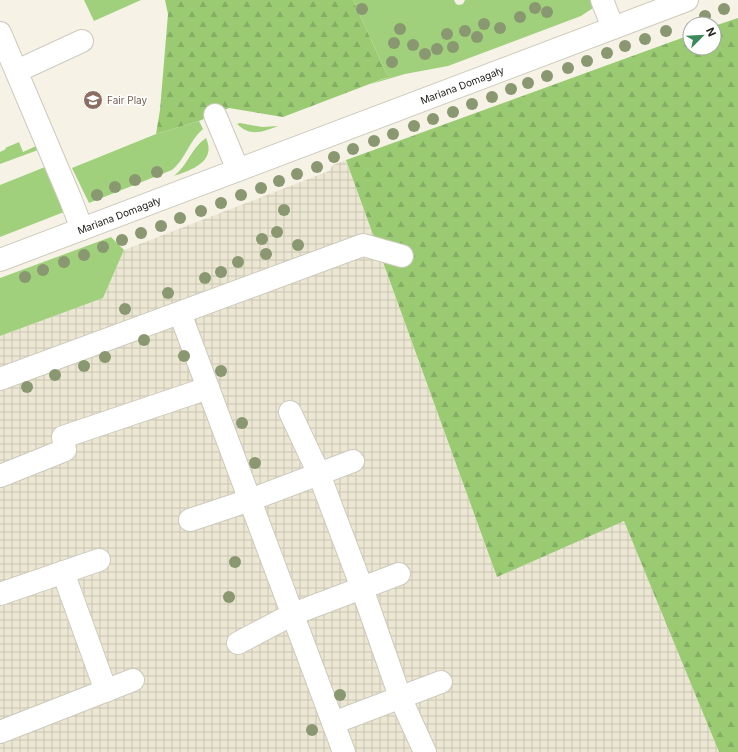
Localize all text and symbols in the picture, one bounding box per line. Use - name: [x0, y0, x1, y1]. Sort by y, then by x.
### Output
- north arrow: [682, 16, 722, 56]
- text: N: [703, 25, 719, 39]
- street label: Mariana Domagały: [419, 63, 506, 106]
- school or university icon: Fair Play: [82, 89, 104, 111]
- place label: Fair Play: [107, 94, 148, 106]
- street label: Mariana Domagały: [76, 193, 163, 236]

